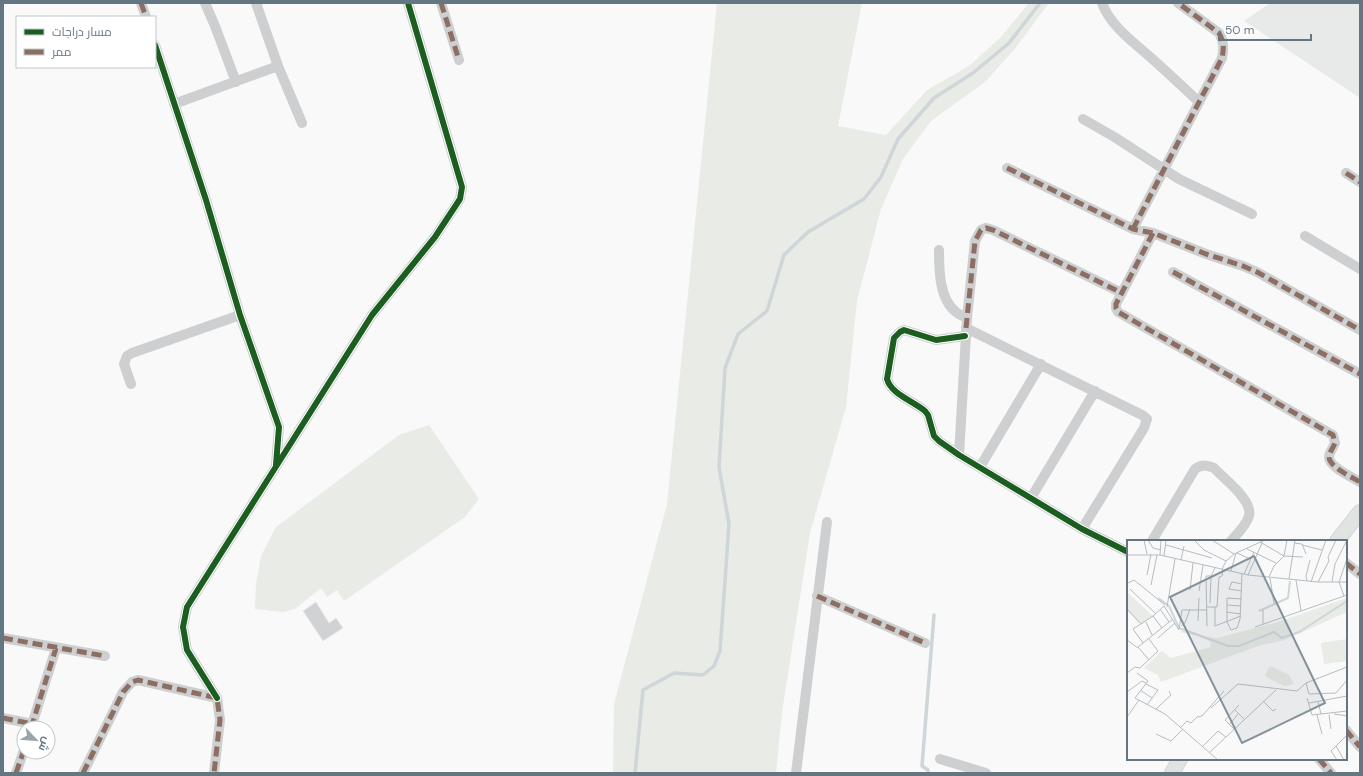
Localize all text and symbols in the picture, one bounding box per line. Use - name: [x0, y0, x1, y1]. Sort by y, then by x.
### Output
- legend: [16, 16, 156, 68]
- scale bar: [1219, 16, 1311, 42]
- text: 50 m: [1225, 22, 1254, 38]
- text: مسار دراجات: [52, 24, 112, 40]
- text: ممر: [51, 44, 71, 60]
- inset map: [1127, 540, 1347, 760]
- north arrow: [16, 720, 56, 760]
- text: ش: [36, 735, 54, 754]

